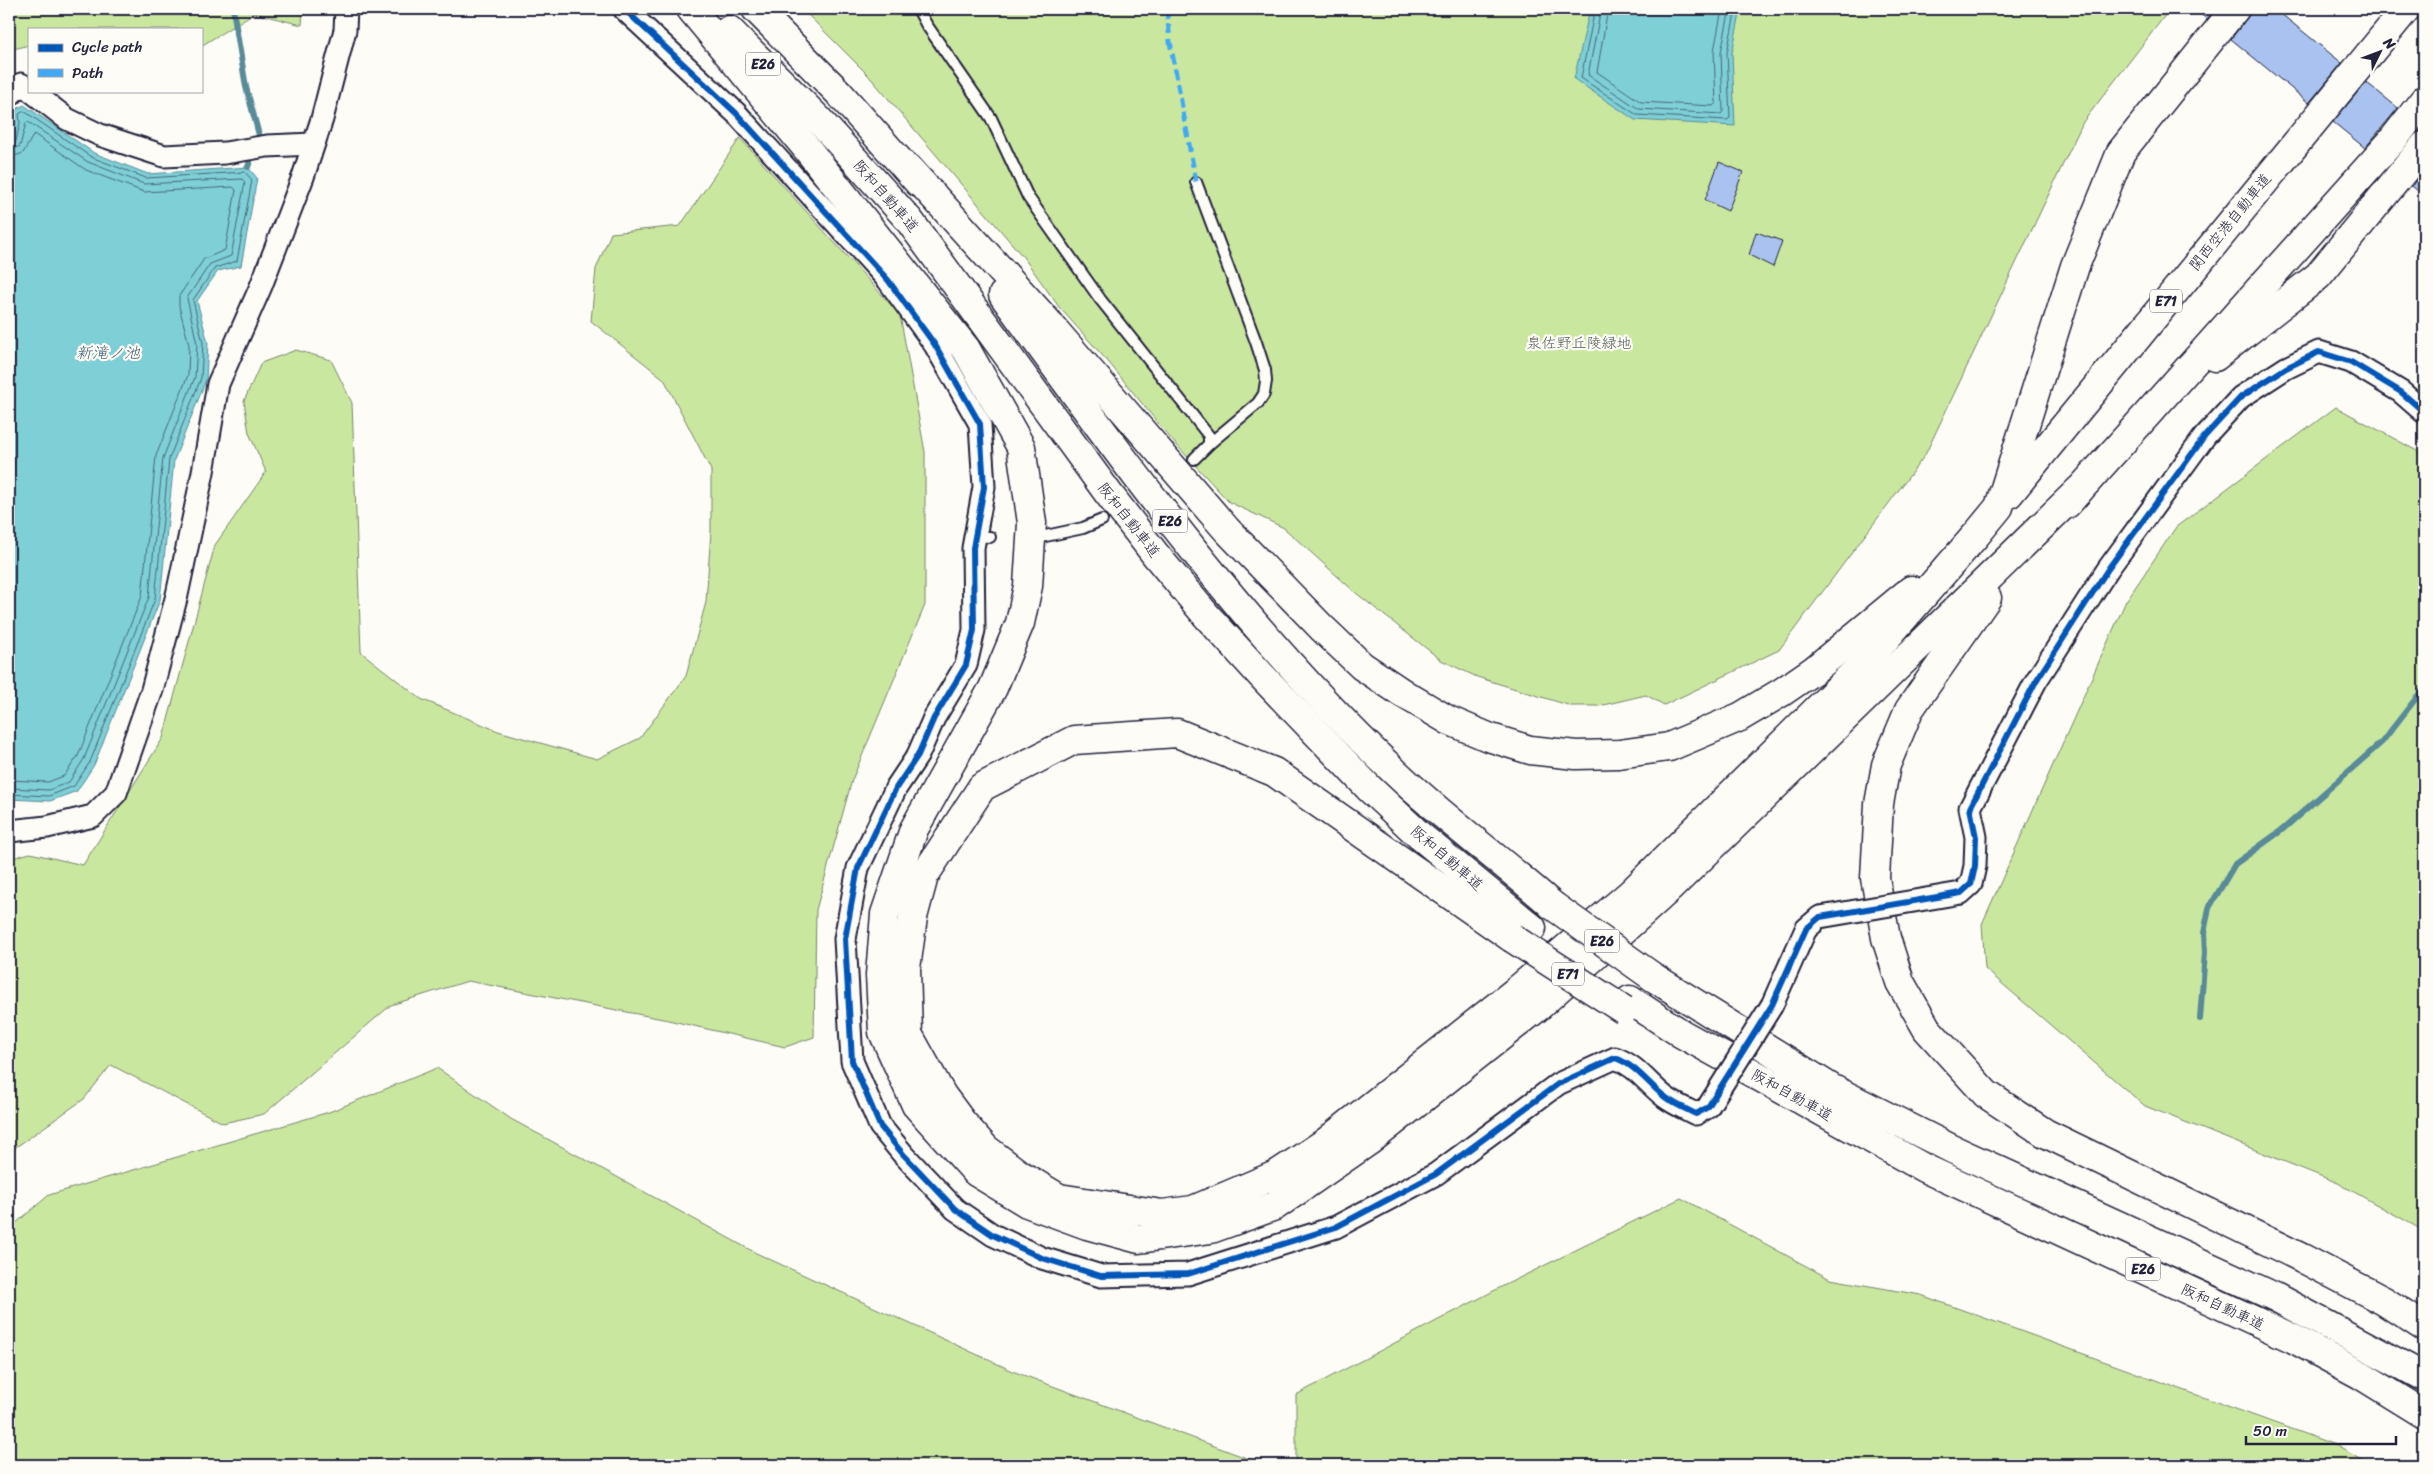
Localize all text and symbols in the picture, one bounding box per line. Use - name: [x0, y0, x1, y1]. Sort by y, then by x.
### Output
- legend: [28, 28, 202, 92]
- north arrow: [2356, 28, 2406, 78]
- text: N: [2376, 31, 2402, 56]
- text: Cycle path: [72, 34, 143, 60]
- road number: E26: [746, 52, 780, 76]
- text: Path: [72, 60, 103, 86]
- street label: 阪和自動車道: [847, 154, 925, 238]
- street label: 関西空港自動車道: [2182, 167, 2278, 277]
- road number: E71: [2150, 290, 2182, 312]
- park label: 泉佐野丘陵緑地: [1526, 330, 1632, 356]
- water label: 新滝ノ池: [76, 338, 141, 367]
- street label: 阪和自動車道: [1091, 477, 1167, 563]
- road number: E26: [1152, 510, 1188, 532]
- street label: 阪和自動車道: [1405, 819, 1489, 897]
- road number: E26: [1584, 929, 1620, 952]
- road number: E71: [1552, 962, 1584, 986]
- street label: 阪和自動車道: [1746, 1062, 1838, 1128]
- road number: E26: [2126, 1258, 2160, 1280]
- street label: 阪和自動車道: [2177, 1276, 2269, 1338]
- scale bar: [2246, 1414, 2396, 1446]
- text: 50 m: [2253, 1418, 2288, 1444]

